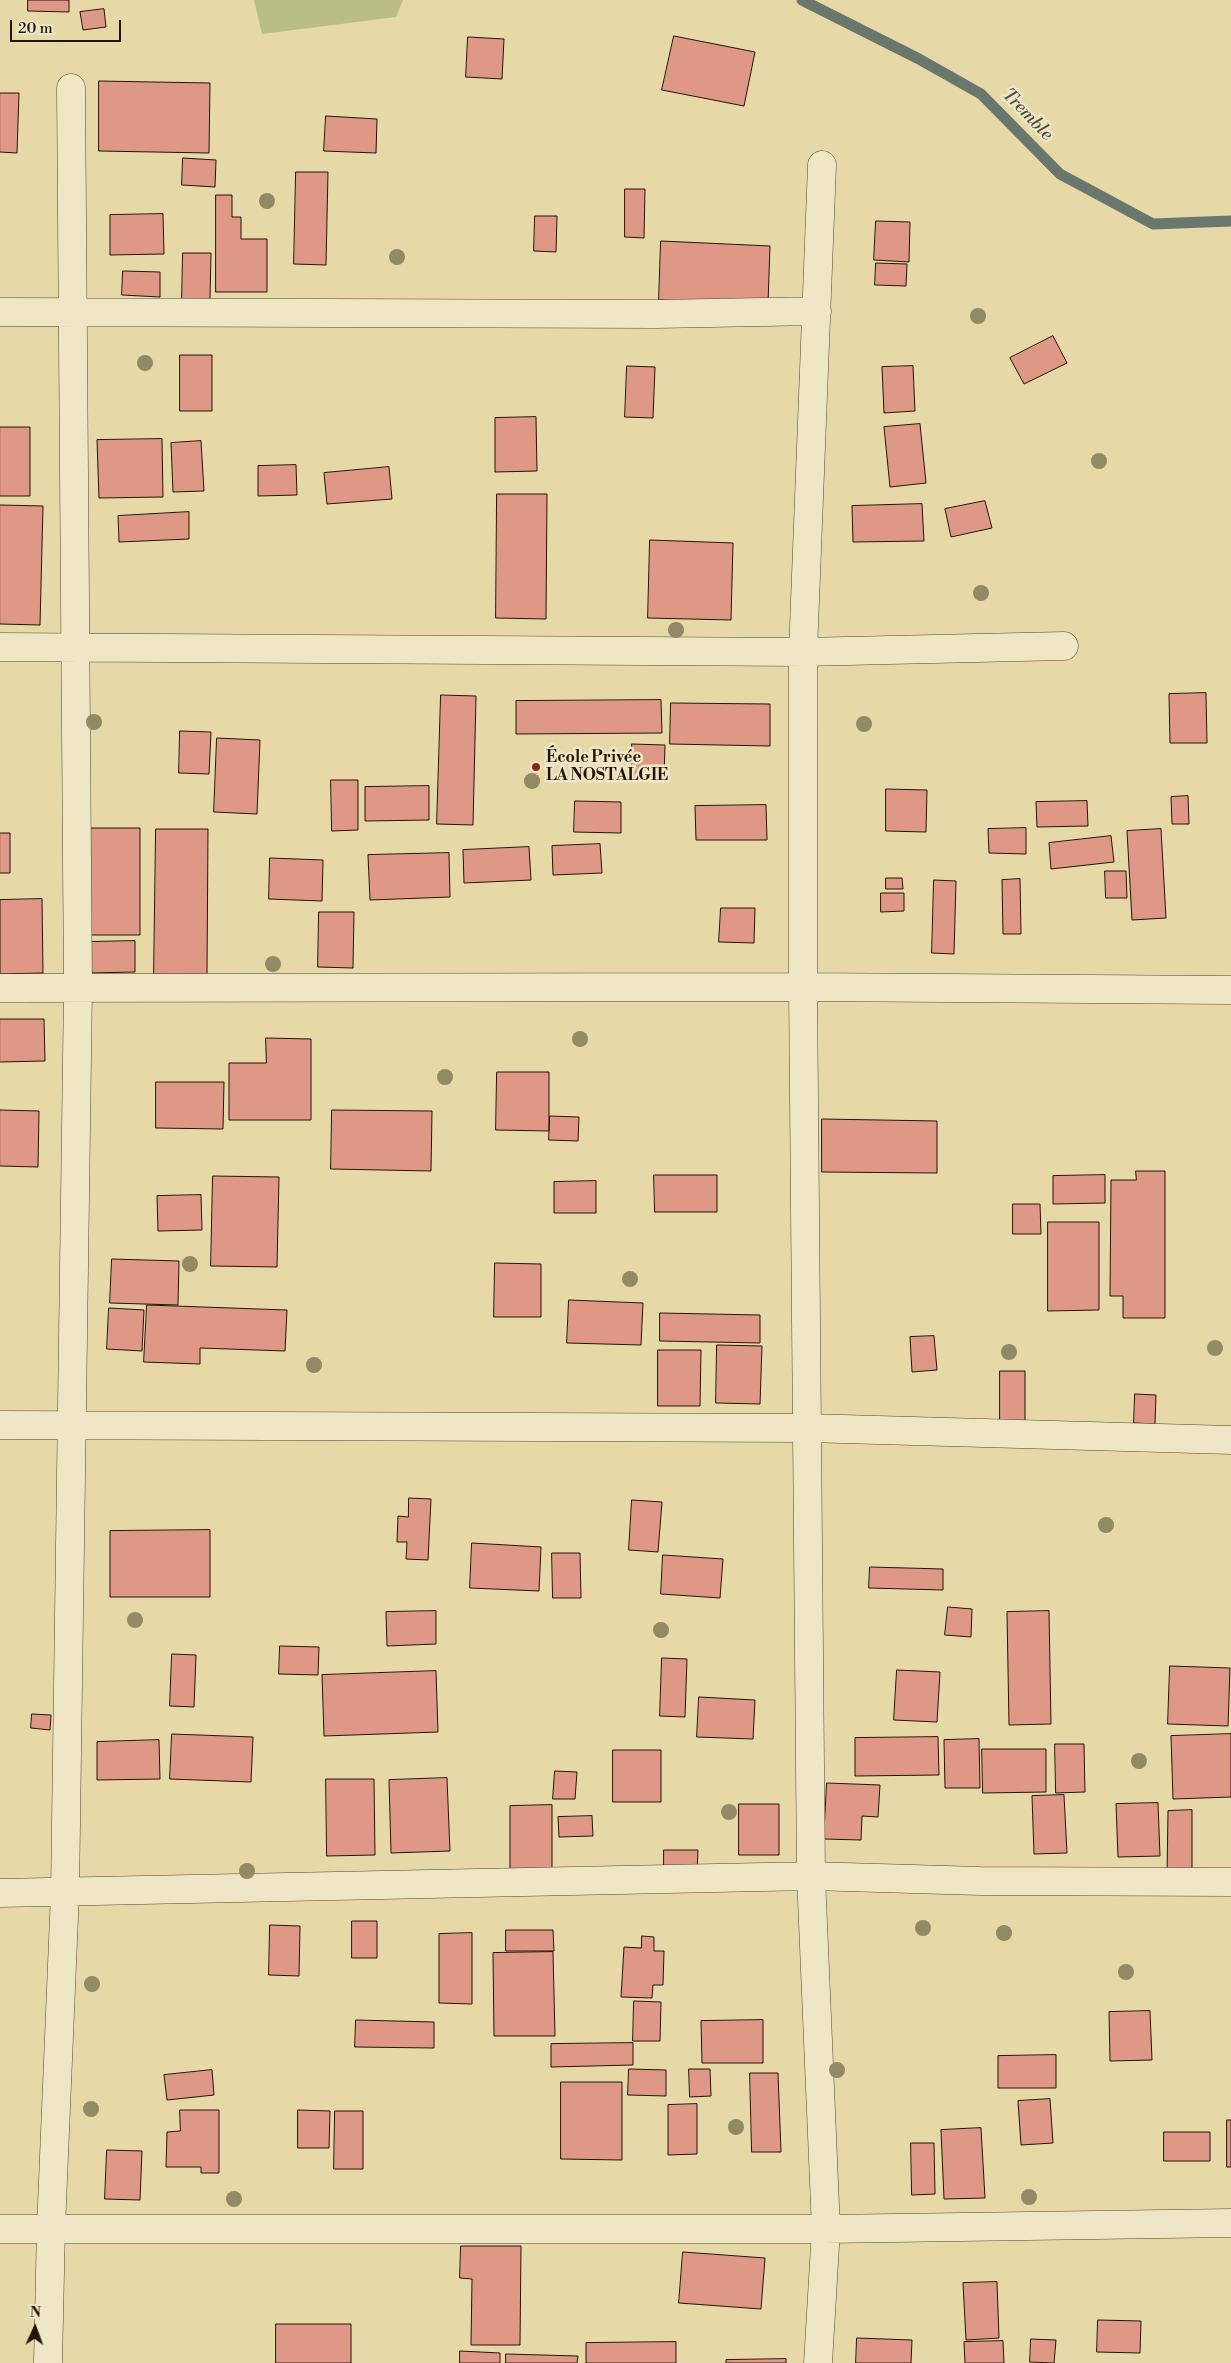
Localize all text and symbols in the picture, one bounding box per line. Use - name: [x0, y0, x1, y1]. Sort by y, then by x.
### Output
- scale bar: [12, 10, 124, 42]
- text: 20 m: [18, 19, 53, 38]
- water label: Tremble: [997, 84, 1057, 146]
- place label: École Privée LA NOSTALGIE: [546, 748, 668, 786]
- marker: École Privée LA NOSTALGIE: [530, 761, 542, 773]
- north arrow: [10, 2303, 60, 2353]
- text: N: [30, 2304, 41, 2322]

